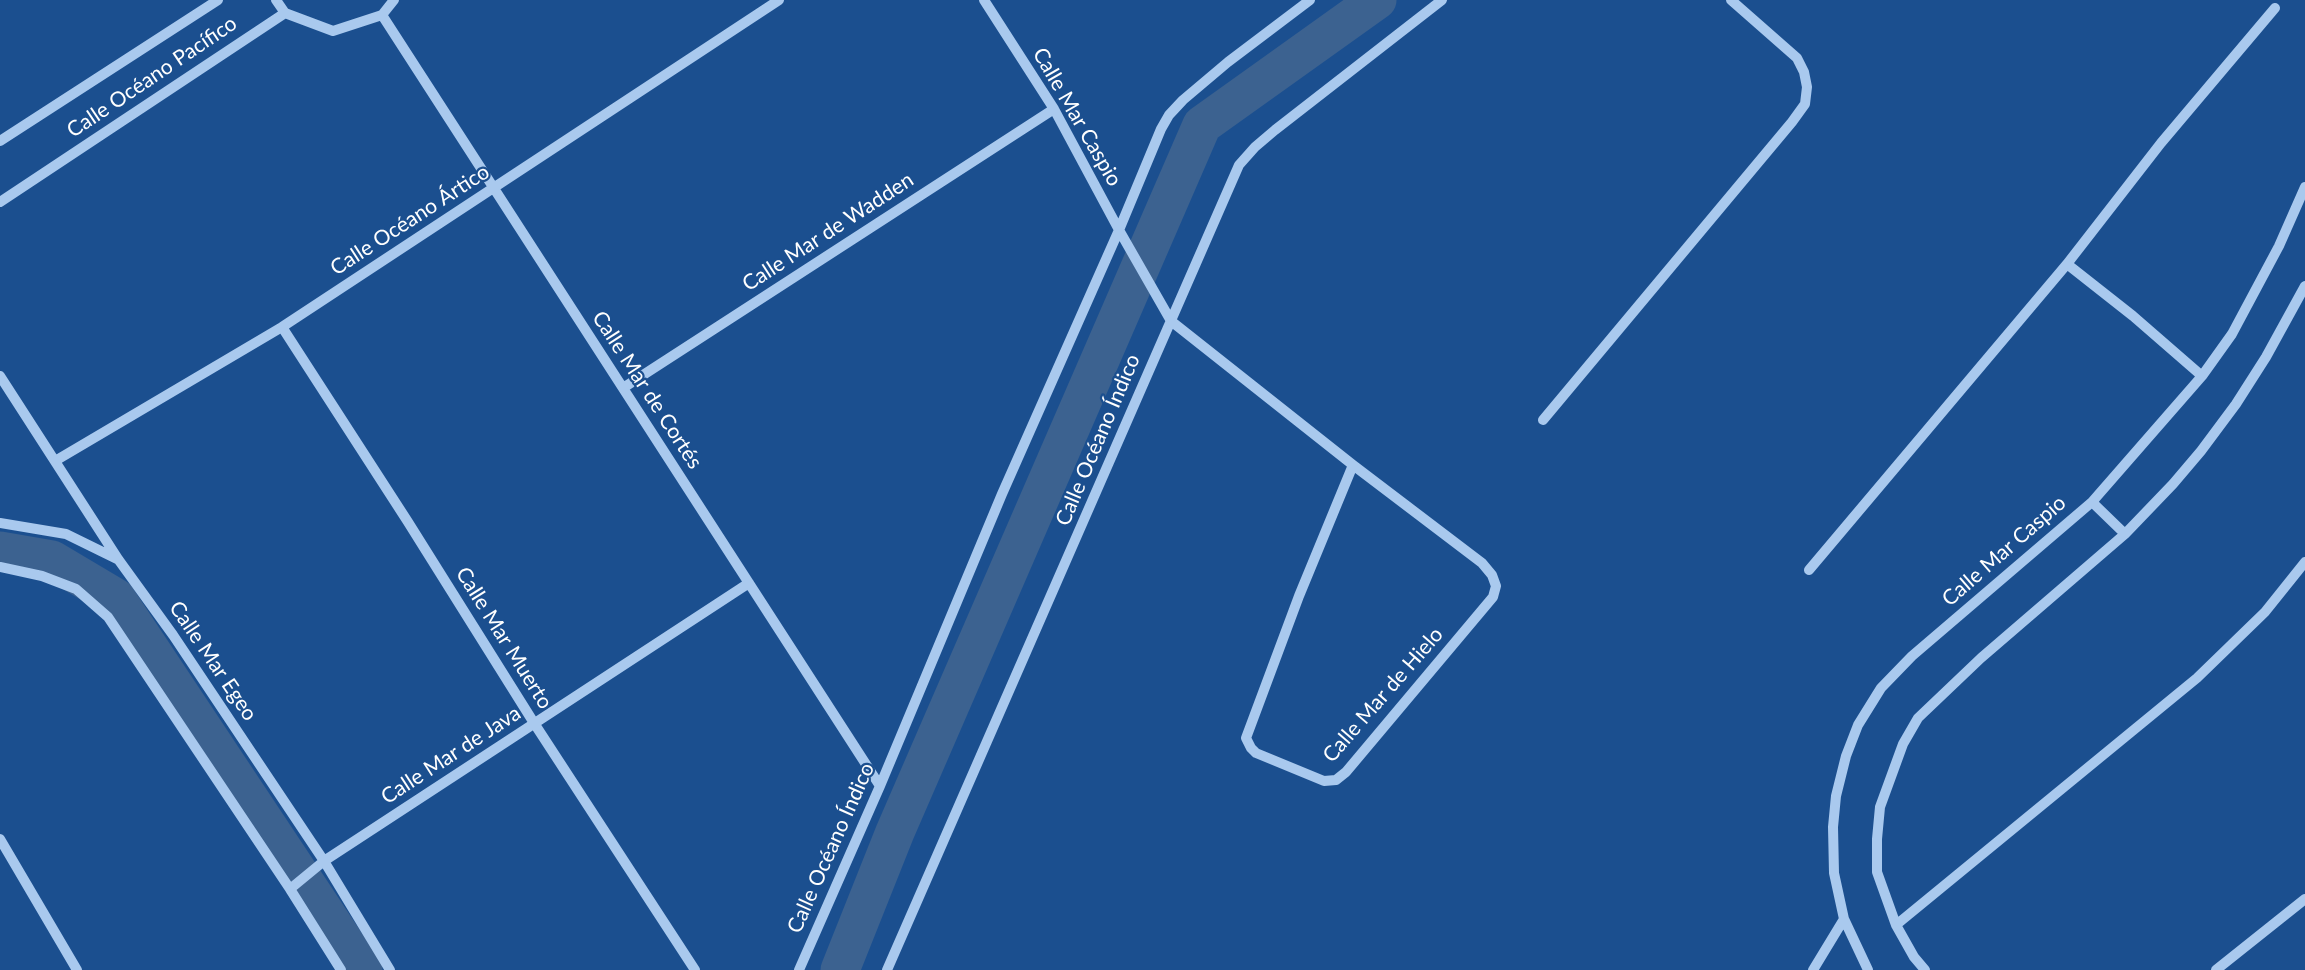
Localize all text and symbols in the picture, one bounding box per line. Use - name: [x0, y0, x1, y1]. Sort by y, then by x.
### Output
- street label: Calle Océano Pacífico: [62, 11, 242, 143]
- street label: Calle Mar Caspio: [1027, 43, 1127, 191]
- street label: Calle Océano Ártico: [326, 159, 494, 281]
- street label: Calle Mar de Wadden: [738, 167, 918, 297]
- street label: Calle Mar de Cortés: [587, 307, 707, 473]
- street label: Calle Océano Índico: [1050, 350, 1146, 530]
- street label: Calle Mar Caspio: [1937, 490, 2071, 612]
- street label: Calle Mar Muerto: [450, 562, 558, 714]
- street label: Calle Mar Egeo: [164, 596, 262, 726]
- street label: Calle Mar de Hielo: [1318, 622, 1448, 768]
- street label: Calle Mar de Java: [376, 700, 526, 810]
- street label: Calle Océano Índico: [782, 759, 880, 937]

